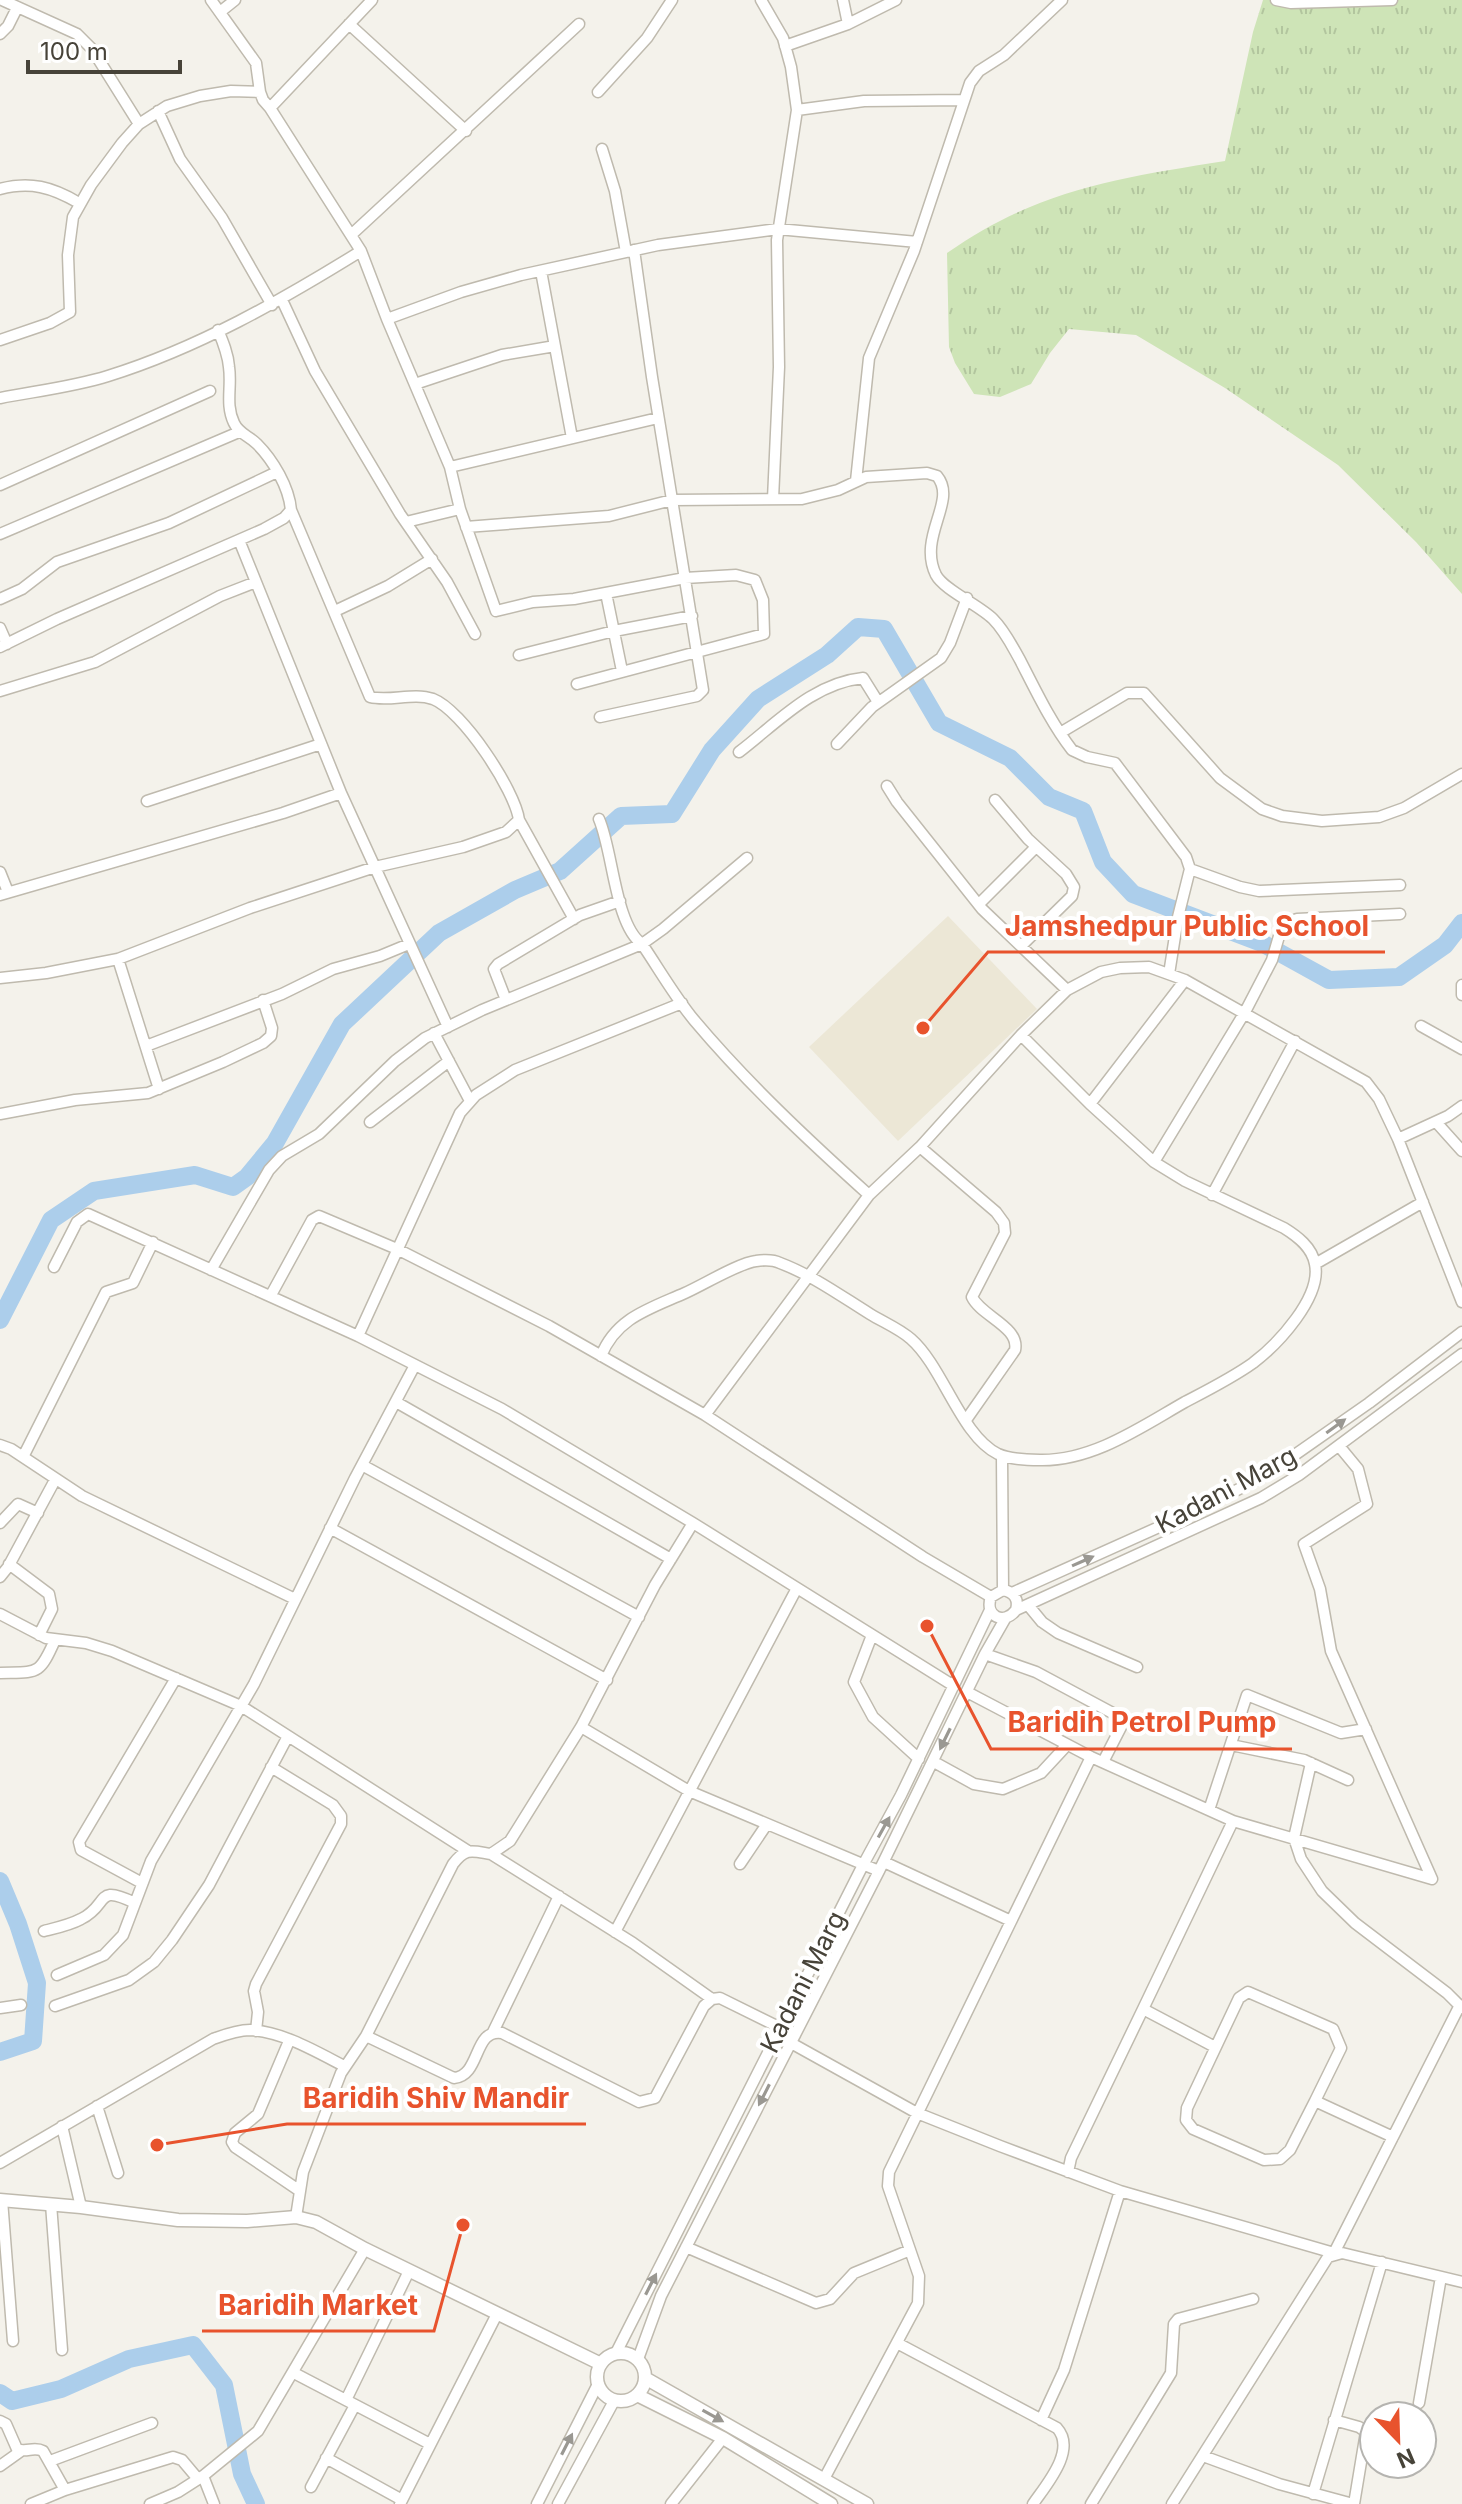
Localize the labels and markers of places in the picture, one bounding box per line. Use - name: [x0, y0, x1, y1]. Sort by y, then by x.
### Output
- callout: Jamshedpur Public School: [988, 900, 1385, 952]
- callout: Baridih Petrol Pump: [991, 1697, 1292, 1749]
- callout: Baridih Shiv Mandir: [287, 2072, 586, 2124]
- callout: Baridih Market: [202, 2279, 434, 2331]

